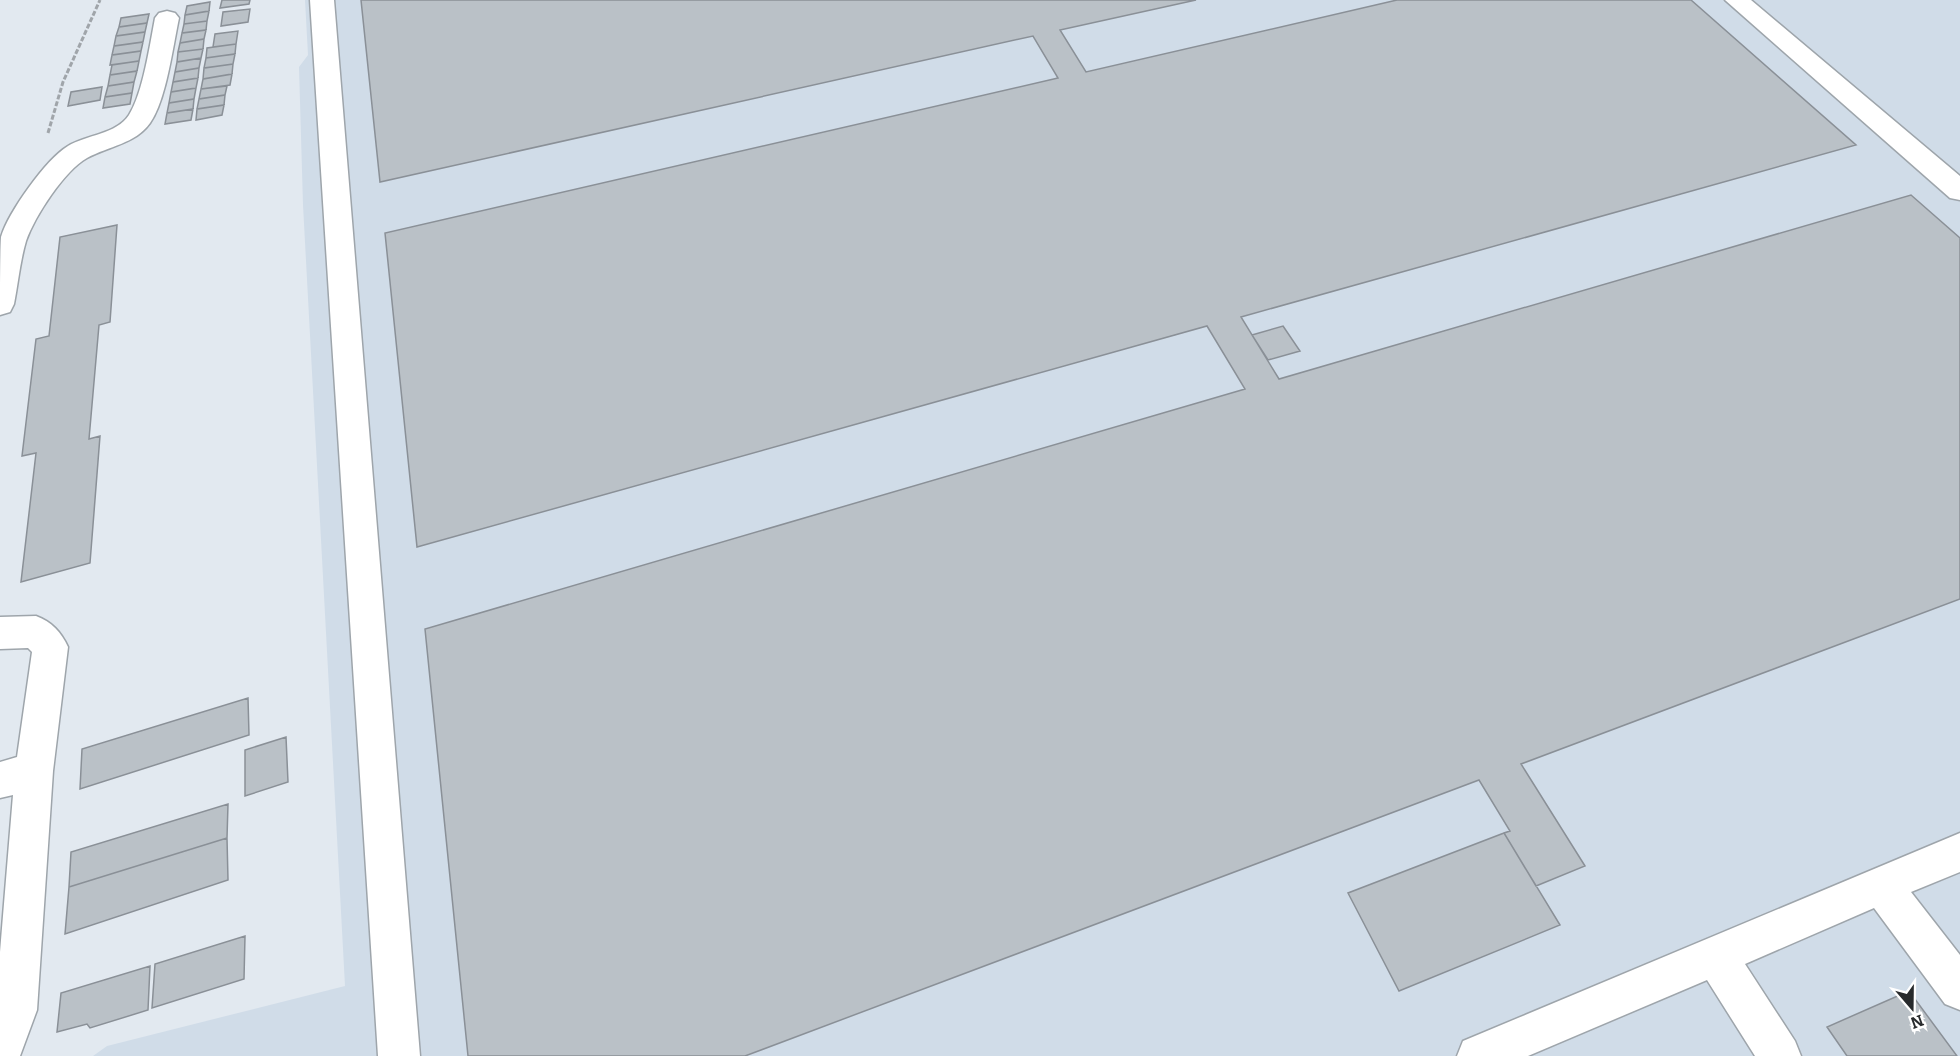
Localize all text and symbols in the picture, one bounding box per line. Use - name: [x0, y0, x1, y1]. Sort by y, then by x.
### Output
- north arrow: [1882, 978, 1942, 1038]
- text: N: [1908, 1011, 1926, 1033]

